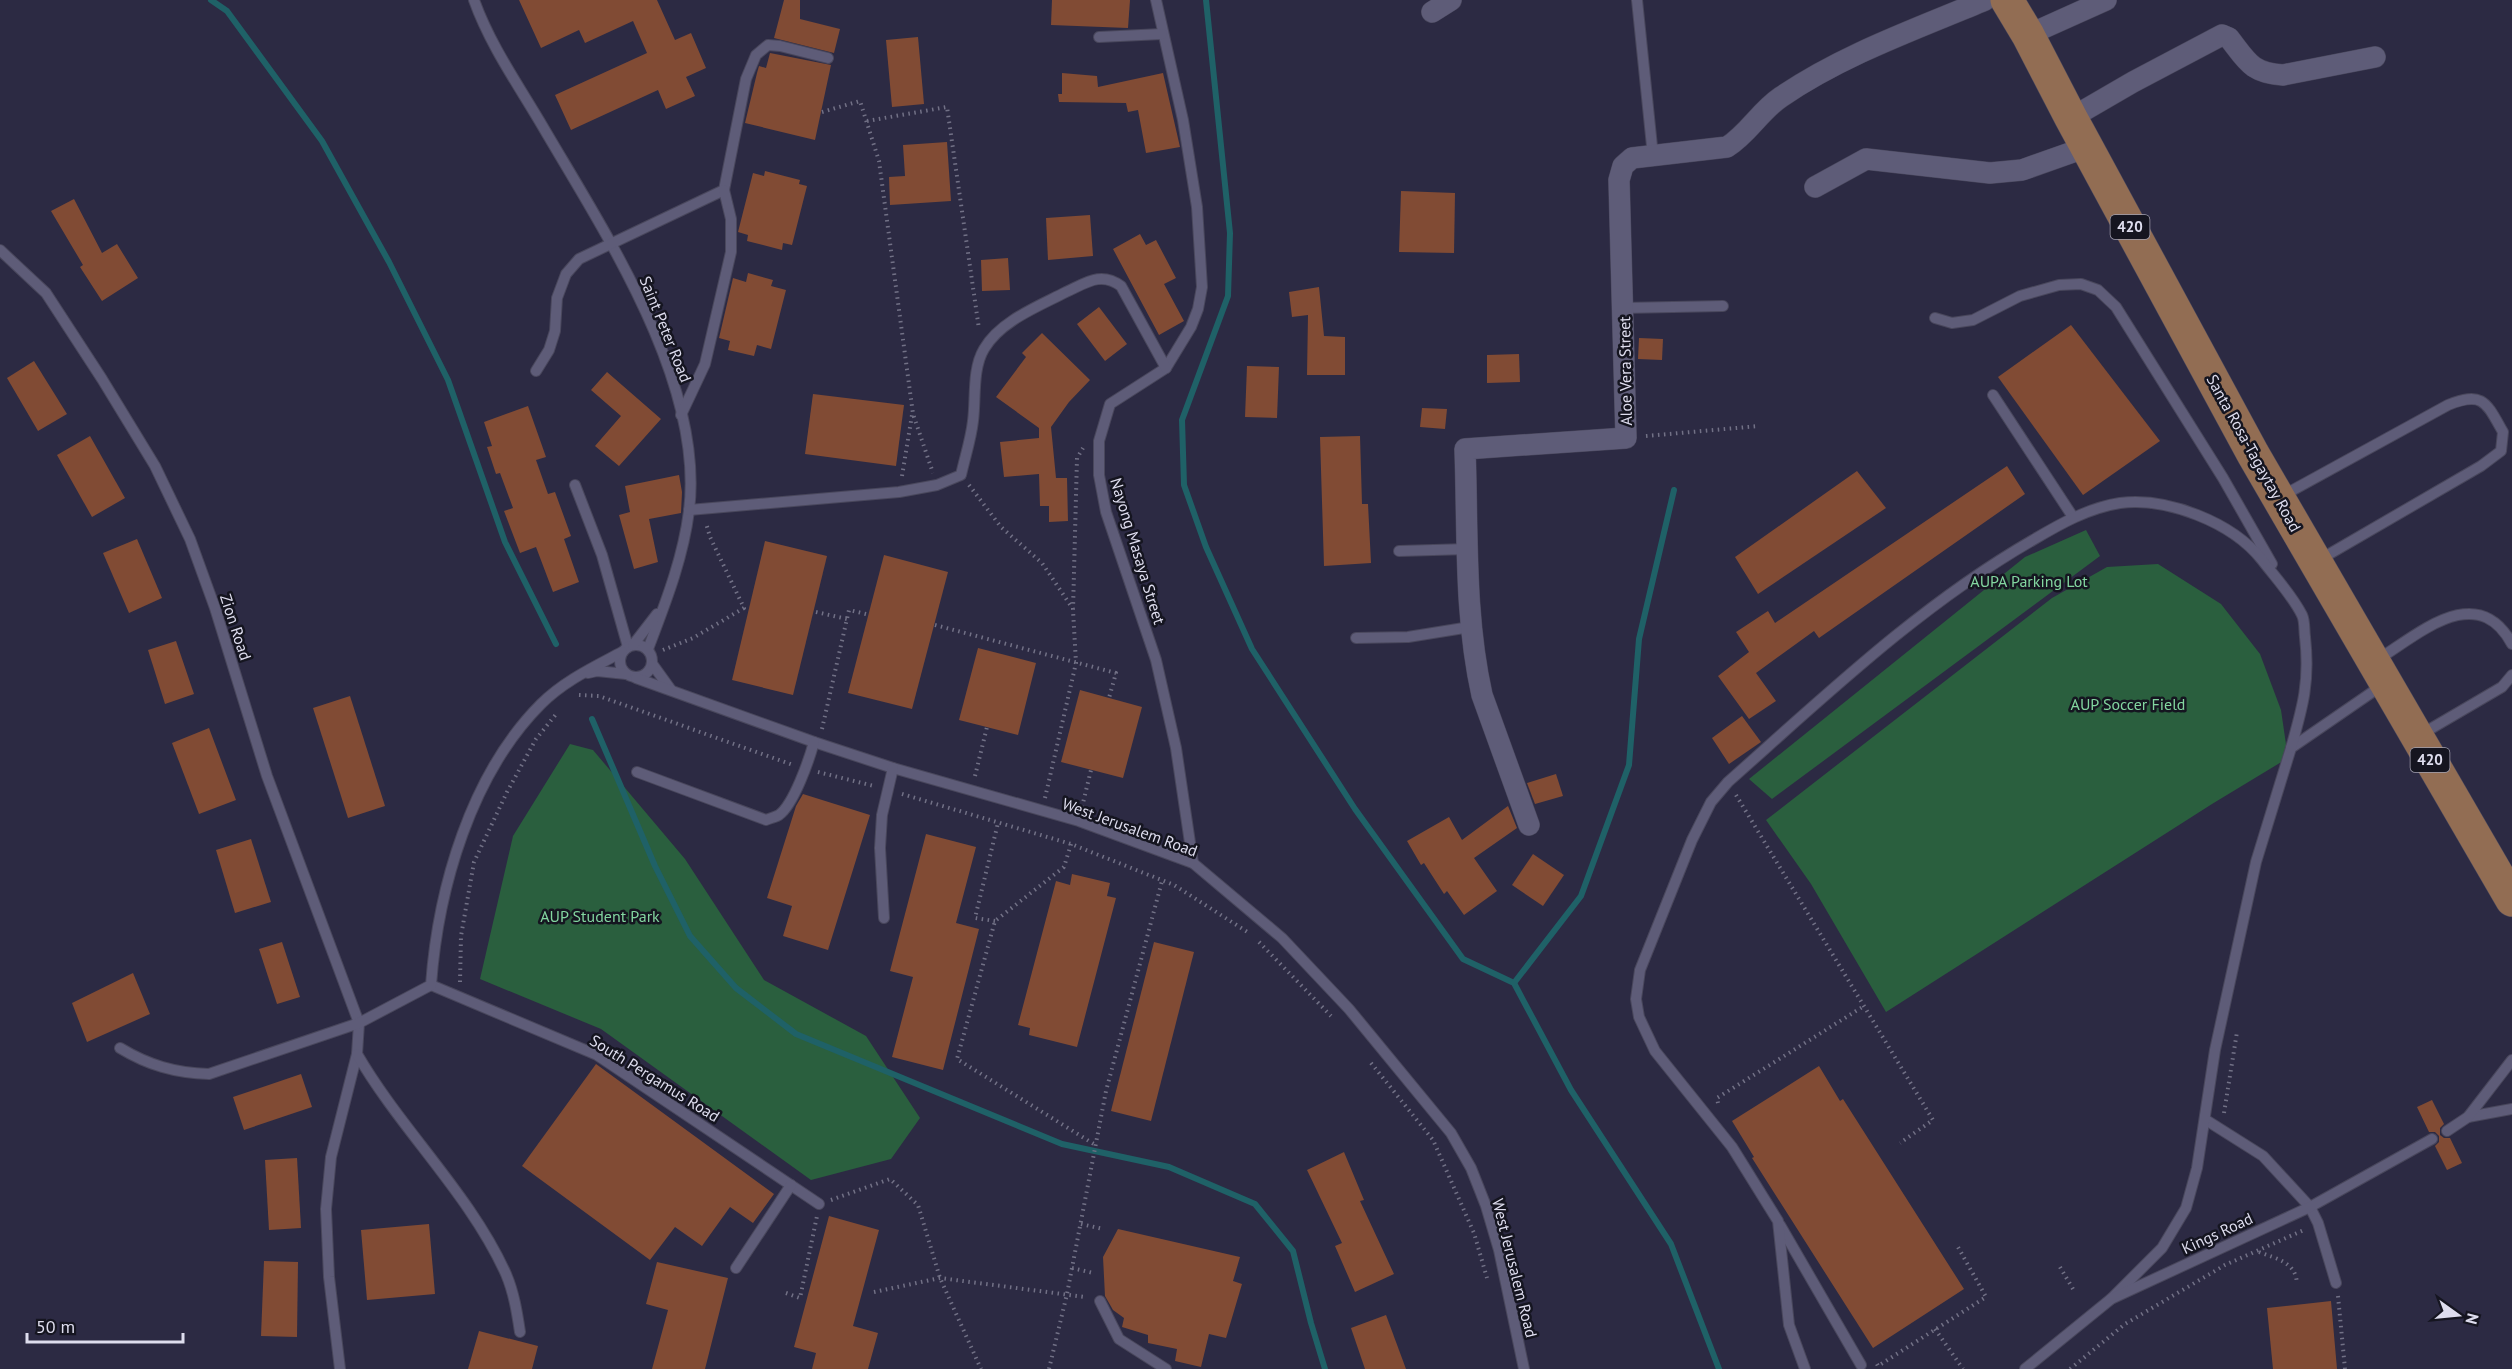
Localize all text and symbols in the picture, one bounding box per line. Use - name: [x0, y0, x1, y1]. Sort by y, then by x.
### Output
- road number: 420: [2110, 215, 2150, 239]
- street label: Saint Peter Road: [636, 273, 696, 385]
- street label: Aloe Vera Street: [1614, 316, 1636, 426]
- street label: Santa Rosa-Tagaytay Road: [2202, 371, 2306, 535]
- street label: Nayong Masaya Street: [1106, 475, 1170, 627]
- park label: AUPA Parking Lot: [1970, 571, 2088, 591]
- street label: Zion Road: [216, 591, 256, 663]
- park label: AUP Soccer Field: [2071, 694, 2185, 714]
- road number: 420: [2410, 748, 2450, 772]
- street label: West Jerusalem Road: [1060, 793, 1200, 861]
- park label: AUP Student Park: [540, 906, 660, 926]
- street label: South Pergamus Road: [586, 1030, 724, 1126]
- street label: West Jerusalem Road: [1488, 1196, 1542, 1340]
- street label: Kings Road: [2178, 1208, 2256, 1258]
- north arrow: [2428, 1285, 2488, 1345]
- scale bar: [27, 1306, 183, 1344]
- text: N: [2461, 1311, 2484, 1327]
- text: 50 m: [36, 1315, 75, 1338]

